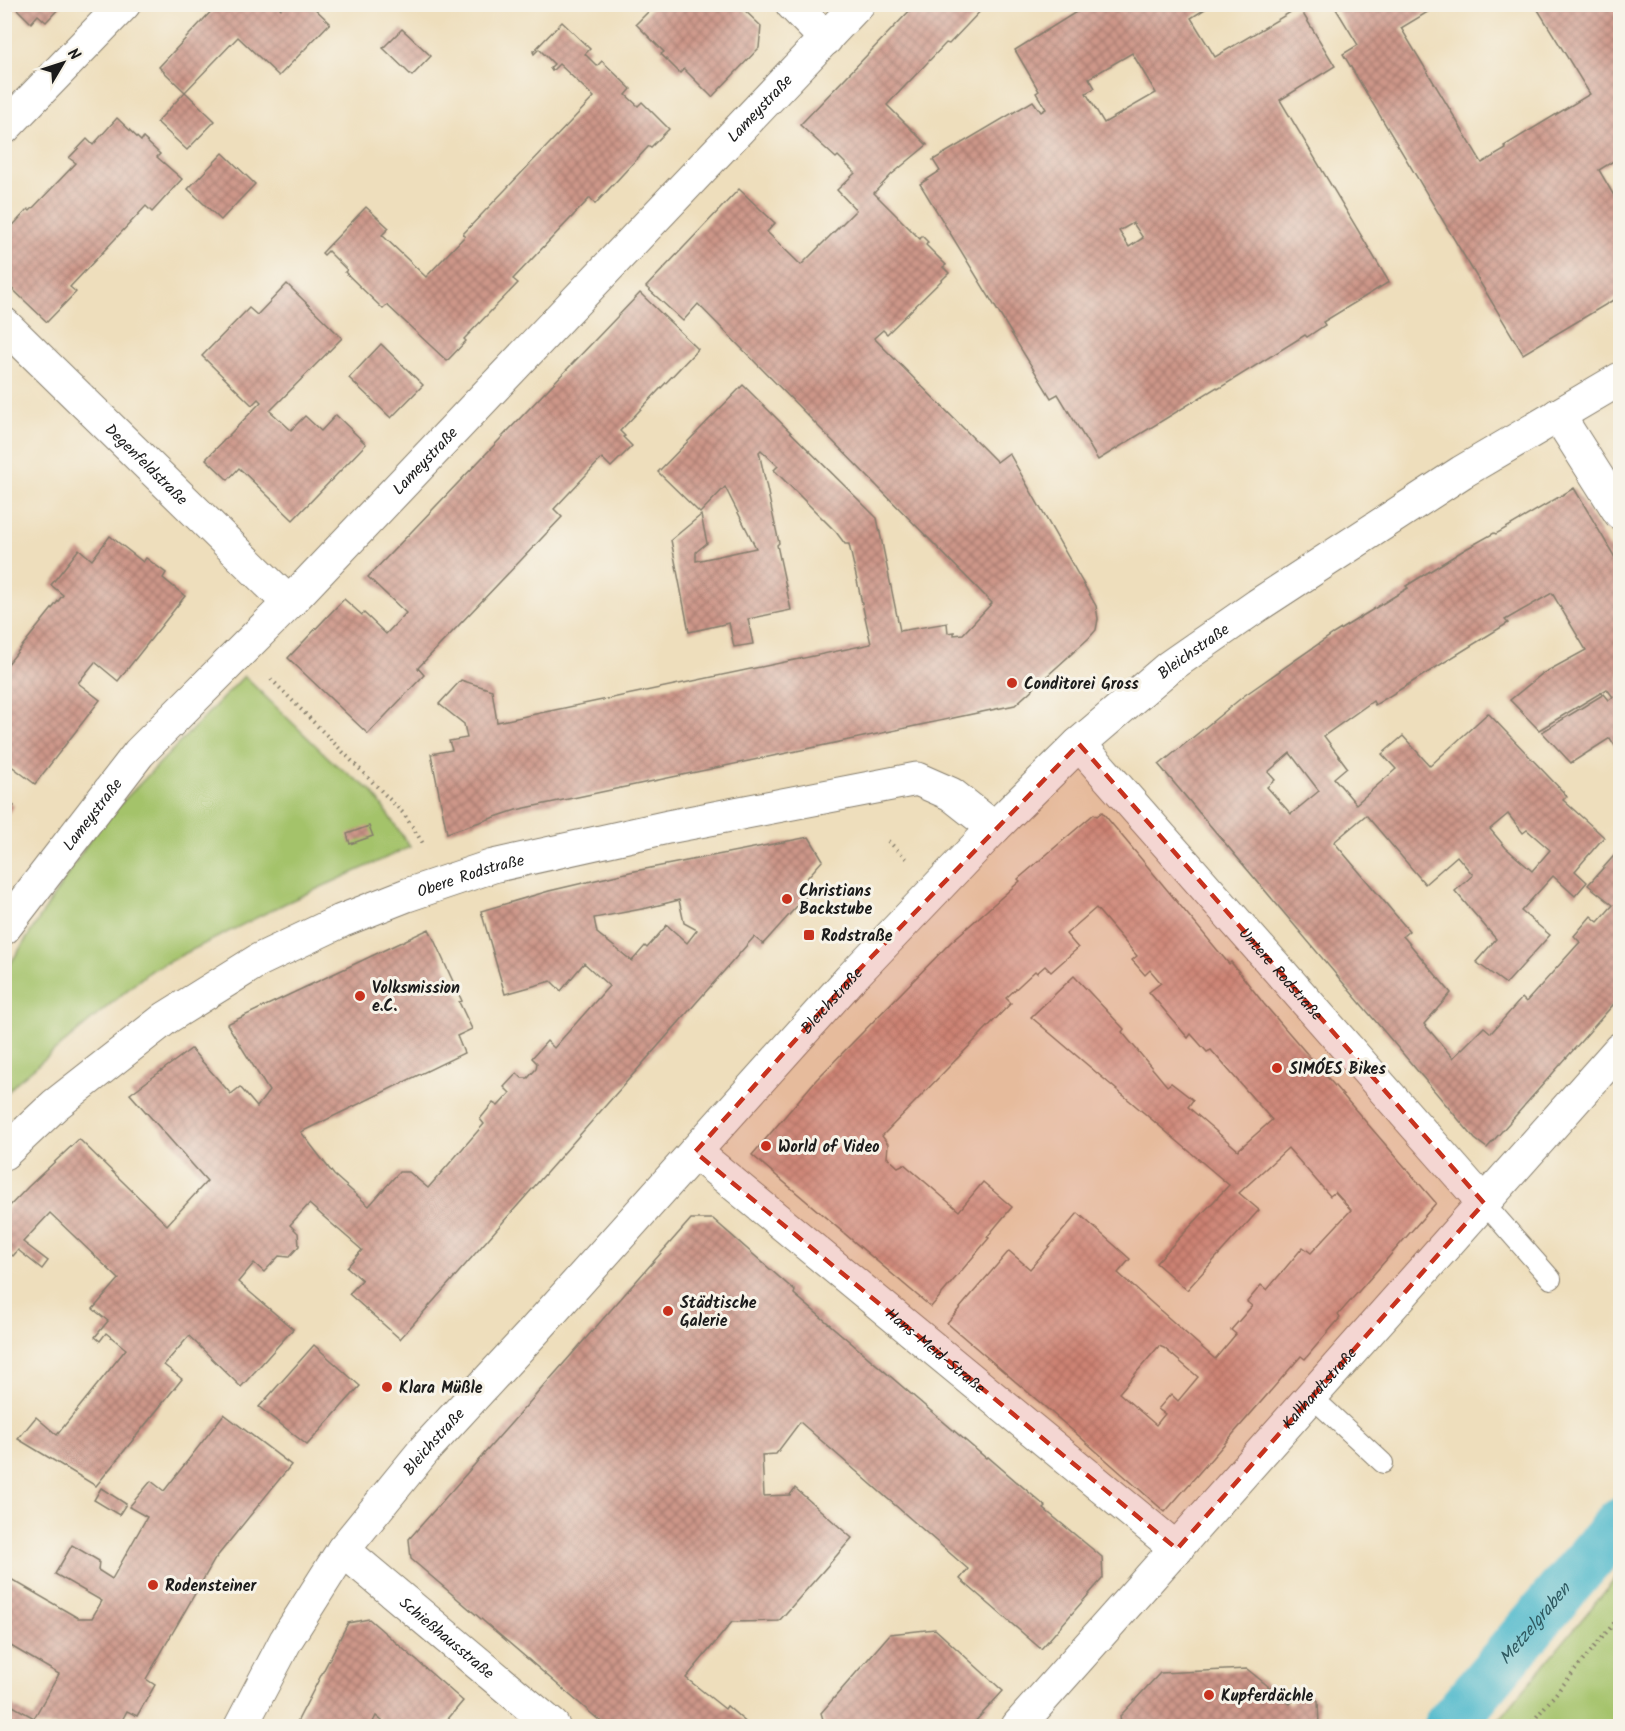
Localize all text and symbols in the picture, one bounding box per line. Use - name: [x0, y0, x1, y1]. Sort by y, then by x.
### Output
- north arrow: [33, 33, 93, 93]
- text: N: [61, 43, 86, 66]
- street label: Lameystraße: [722, 69, 799, 149]
- street label: Degenfeldstraße: [98, 418, 193, 512]
- street label: Lameystraße: [387, 421, 464, 501]
- street label: Bleichstraße: [1152, 618, 1235, 686]
- place label: Conditorei Gross: [1024, 672, 1139, 697]
- marker: Conditorei Gross: [1005, 676, 1019, 690]
- street label: Lameystraße: [57, 773, 129, 857]
- street label: Obere Rodstraße: [414, 848, 527, 905]
- place label: Christians Backstube: [799, 879, 872, 922]
- marker: Christians Backstube: [780, 892, 794, 906]
- street label: Untere Rodstraße: [1232, 922, 1329, 1027]
- place label: Rodstraße: [821, 924, 893, 949]
- marker: Rodstraße: [802, 928, 816, 942]
- street label: Bleichstraße: [795, 962, 869, 1040]
- place label: Volksmission e.C.: [372, 976, 460, 1019]
- marker: Volksmission e.C.: [353, 989, 367, 1003]
- place label: SIMÓES Bikes: [1289, 1057, 1386, 1082]
- marker: SIMÓES Bikes: [1270, 1061, 1284, 1075]
- place label: World of Video: [778, 1135, 880, 1160]
- marker: World of Video: [759, 1139, 773, 1153]
- place label: Städtische Galerie: [680, 1291, 757, 1334]
- street label: Hans-Meid-Straße: [879, 1302, 991, 1401]
- marker: Städtische Galerie: [661, 1304, 675, 1318]
- street label: Kallhardtstraße: [1277, 1342, 1364, 1435]
- place label: Klara Müßle: [399, 1376, 483, 1401]
- marker: Klara Müßle: [380, 1380, 394, 1394]
- street label: Bleichstraße: [397, 1403, 471, 1481]
- place label: Rodensteiner: [165, 1574, 258, 1599]
- water label: Metzelgraben: [1492, 1576, 1580, 1672]
- marker: Rodensteiner: [146, 1578, 160, 1592]
- street label: Schießhausstraße: [393, 1591, 499, 1686]
- place label: Kupferdächle: [1221, 1684, 1314, 1709]
- marker: Kupferdächle: [1202, 1688, 1216, 1702]

